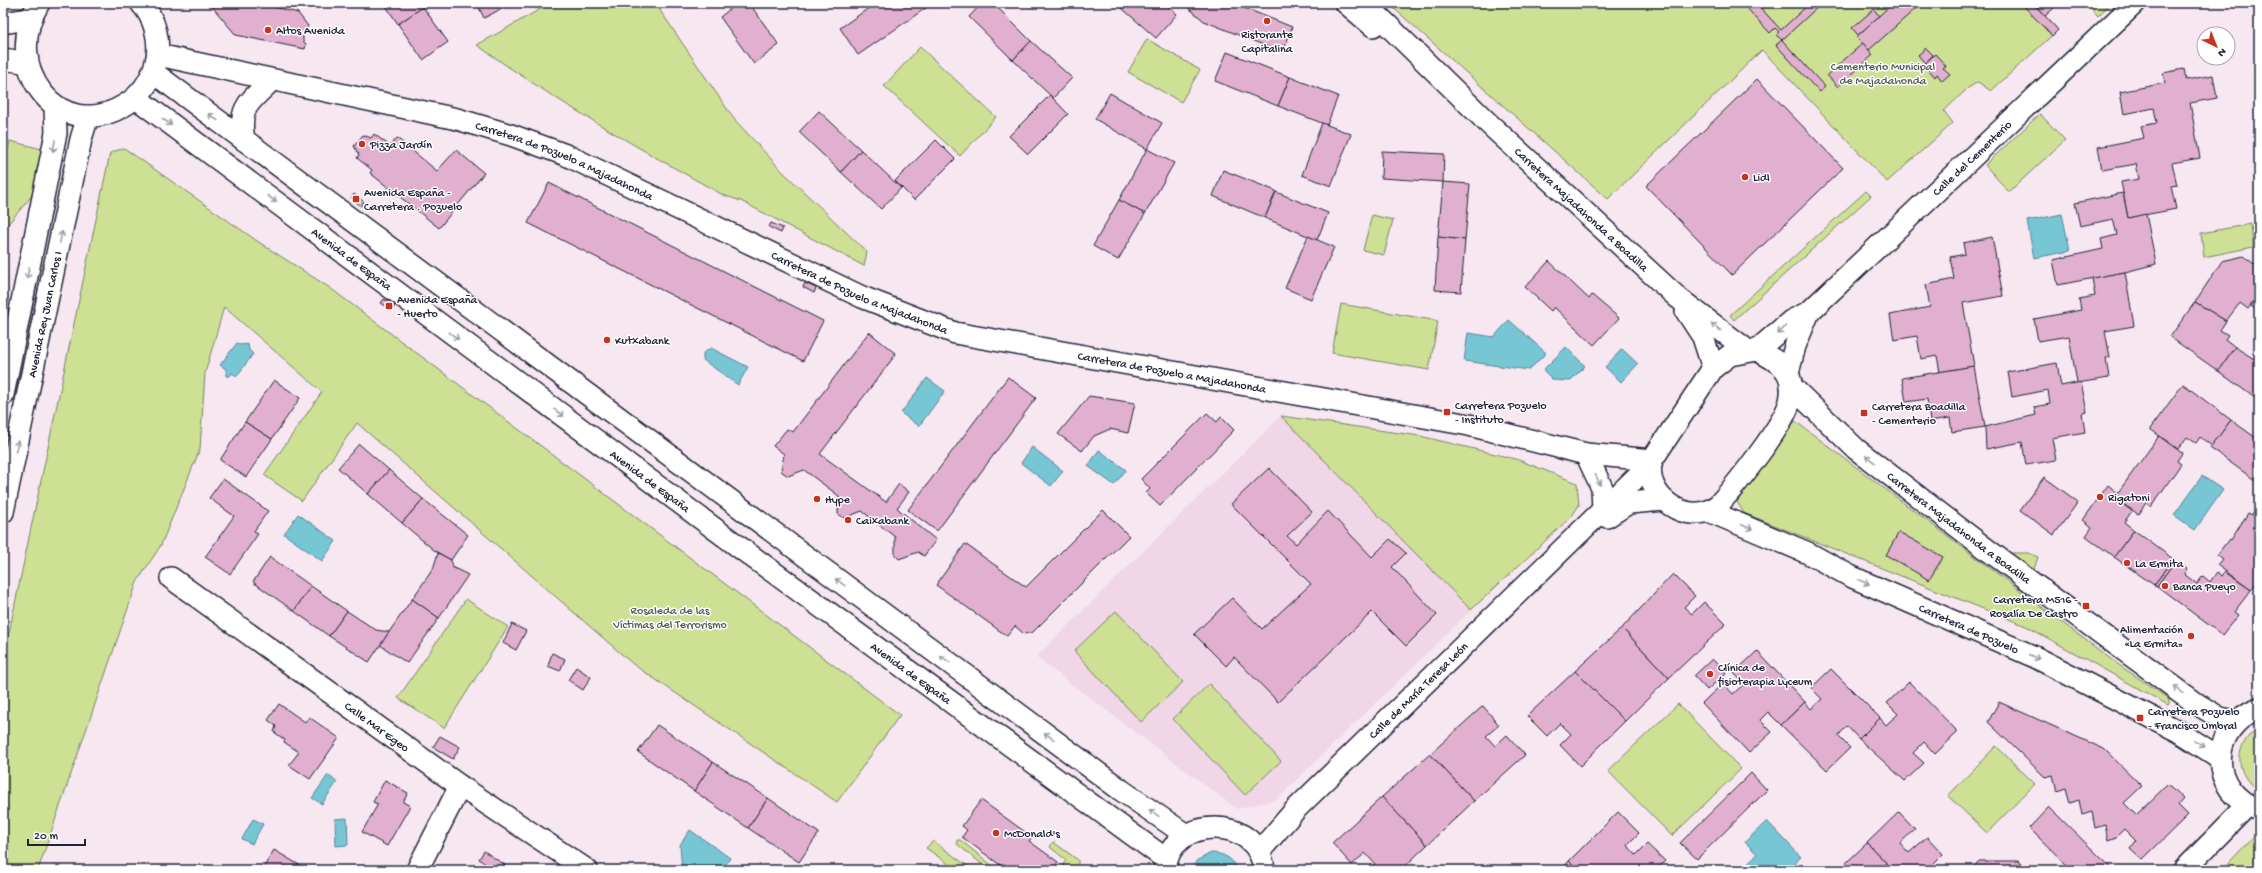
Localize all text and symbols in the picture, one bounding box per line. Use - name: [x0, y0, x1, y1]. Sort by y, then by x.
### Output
- marker: Ristorante Capitalina: [1262, 16, 1272, 26]
- marker: Altos Avenida: [263, 25, 273, 35]
- place label: Altos Avenida: [276, 25, 345, 39]
- north arrow: [2196, 26, 2236, 66]
- place label: Ristorante Capitalina: [1241, 29, 1294, 57]
- text: N: [2215, 45, 2228, 59]
- park label: Cementerio Municipal de Majadahonda: [1831, 61, 1935, 89]
- one-way arrow: [207, 113, 218, 121]
- one-way arrow: [162, 118, 173, 126]
- street label: Calle del Cementerio: [1931, 118, 2016, 200]
- street label: Carretera de Pozuelo a Majadahonda: [473, 120, 655, 205]
- one-way arrow: [49, 139, 57, 152]
- marker: Pizza Jardín: [357, 139, 367, 149]
- place label: Pizza Jardín: [369, 139, 432, 153]
- street label: Carretera Majadahonda a Boadilla: [1510, 146, 1650, 276]
- marker: Lidl: [1740, 172, 1750, 182]
- place label: Lidl: [1753, 172, 1770, 186]
- place label: Avenida España - Carretera . Pozuelo: [364, 187, 462, 215]
- marker: Avenida España - Carretera . Pozuelo: [351, 194, 361, 204]
- one-way arrow: [266, 195, 277, 204]
- street label: Avenida de España: [308, 226, 394, 295]
- one-way arrow: [57, 231, 65, 244]
- street label: Carretera de Pozuelo a Majadahonda: [768, 249, 950, 339]
- street label: Avenida Rey Juan Carlos I: [26, 250, 66, 379]
- one-way arrow: [24, 266, 32, 279]
- place label: Avenida España - Huerto: [397, 294, 478, 322]
- marker: Avenida España - Huerto: [384, 301, 394, 311]
- one-way arrow: [1710, 323, 1721, 331]
- one-way arrow: [1777, 325, 1787, 334]
- one-way arrow: [449, 332, 460, 340]
- marker: Kutxabank: [602, 335, 612, 345]
- place label: Kutxabank: [615, 335, 671, 349]
- street label: Carretera de Pozuelo a Majadahonda: [1076, 350, 1267, 398]
- place label: Carretera Pozuelo - Instituto: [1455, 400, 1547, 428]
- place label: Carretera Boadilla - Cementerio: [1872, 401, 1966, 429]
- marker: Carretera Pozuelo - Instituto: [1442, 407, 1452, 417]
- marker: Carretera Boadilla - Cementerio: [1859, 408, 1869, 418]
- one-way arrow: [553, 409, 564, 417]
- one-way arrow: [14, 440, 22, 453]
- street label: Avenida de España: [606, 448, 692, 517]
- one-way arrow: [1864, 455, 1875, 463]
- street label: Carretera Majadahonda a Boadilla: [1883, 470, 2033, 588]
- one-way arrow: [1595, 474, 1603, 486]
- marker: Rigatoni: [2095, 492, 2105, 502]
- place label: Rigatoni: [2108, 492, 2150, 506]
- marker: Hype: [812, 494, 822, 504]
- place label: Hype: [825, 494, 851, 508]
- marker: Caixabank: [843, 515, 853, 525]
- place label: Caixabank: [856, 515, 910, 529]
- one-way arrow: [1740, 524, 1752, 531]
- marker: La Ermita: [2122, 558, 2132, 568]
- place label: La Ermita: [2135, 558, 2184, 572]
- one-way arrow: [835, 578, 846, 586]
- one-way arrow: [1858, 579, 1870, 586]
- marker: Banca Pueyo: [2160, 581, 2170, 591]
- place label: Banca Pueyo: [2172, 581, 2236, 595]
- place label: Carretera M516 - Rosalía De Castro: [1990, 594, 2078, 622]
- marker: Carretera M516 - Rosalía De Castro: [2081, 601, 2091, 611]
- street label: Carretera de Pozuelo: [1916, 602, 2020, 658]
- park label: Rosaleda de las Víctimas del Terrorismo: [612, 605, 727, 633]
- place label: Alimentación «La Ermita»: [2120, 624, 2183, 652]
- marker: Alimentación «La Ermita»: [2186, 631, 2196, 641]
- street label: Avenida de España: [867, 640, 953, 709]
- street label: Calle de María Teresa León: [1367, 640, 1472, 743]
- one-way arrow: [2028, 653, 2040, 661]
- one-way arrow: [939, 655, 950, 663]
- place label: Clínica de fisioterapia Lyceum: [1717, 662, 1813, 690]
- marker: Clínica de fisioterapia Lyceum: [1705, 669, 1715, 679]
- one-way arrow: [2172, 686, 2183, 694]
- street label: Calle Mar Egeo: [341, 700, 411, 756]
- place label: Carretera Pozuelo - Francisco Umbral: [2148, 706, 2240, 734]
- marker: Carretera Pozuelo - Francisco Umbral: [2135, 713, 2145, 723]
- one-way arrow: [1044, 732, 1055, 741]
- one-way arrow: [2193, 740, 2205, 748]
- one-way arrow: [1149, 809, 1160, 817]
- scale bar: [28, 821, 85, 847]
- marker: McDonald's: [991, 828, 1001, 838]
- place label: McDonald's: [1004, 828, 1061, 842]
- text: 20 m: [34, 830, 59, 844]

